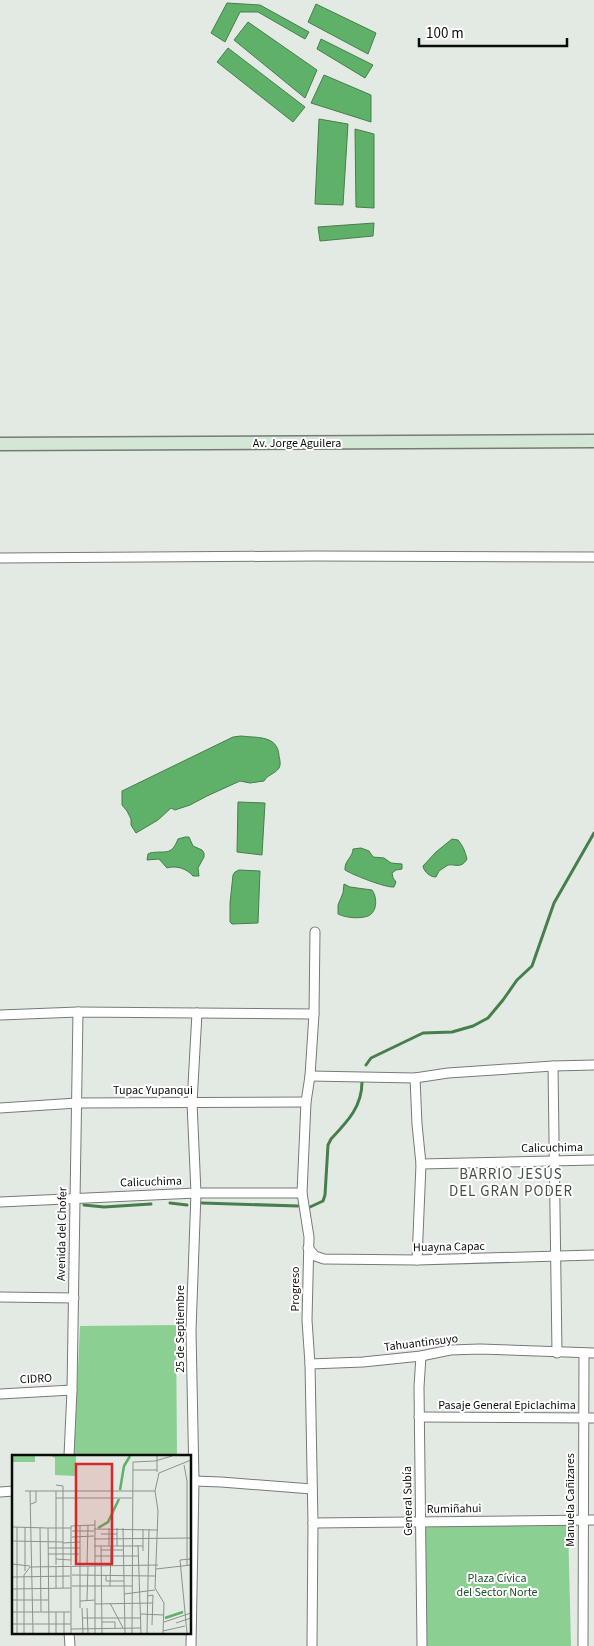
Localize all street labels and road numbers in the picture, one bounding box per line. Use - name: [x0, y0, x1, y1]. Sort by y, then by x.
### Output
- street label: Av. Jorge Aguilera: [253, 435, 341, 452]
- street label: Tupac Yupanqui: [113, 1082, 193, 1099]
- street label: Calicuchima: [521, 1139, 583, 1157]
- street label: Calicuchima: [120, 1172, 182, 1192]
- street label: Avenida del Chofer: [53, 1186, 71, 1281]
- street label: Huayna Capac: [413, 1238, 486, 1256]
- street label: Progreso: [287, 1267, 304, 1311]
- street label: 25 de Septiembre: [172, 1285, 189, 1373]
- street label: Tahuantinsuyo: [383, 1330, 459, 1356]
- street label: CIDRO: [19, 1370, 53, 1388]
- street label: Pasaje General Epiclachima: [438, 1397, 576, 1414]
- street label: Manuela Cañizares: [562, 1453, 579, 1547]
- street label: General Subía: [399, 1466, 417, 1536]
- street label: Rumiñahui: [426, 1500, 482, 1518]

